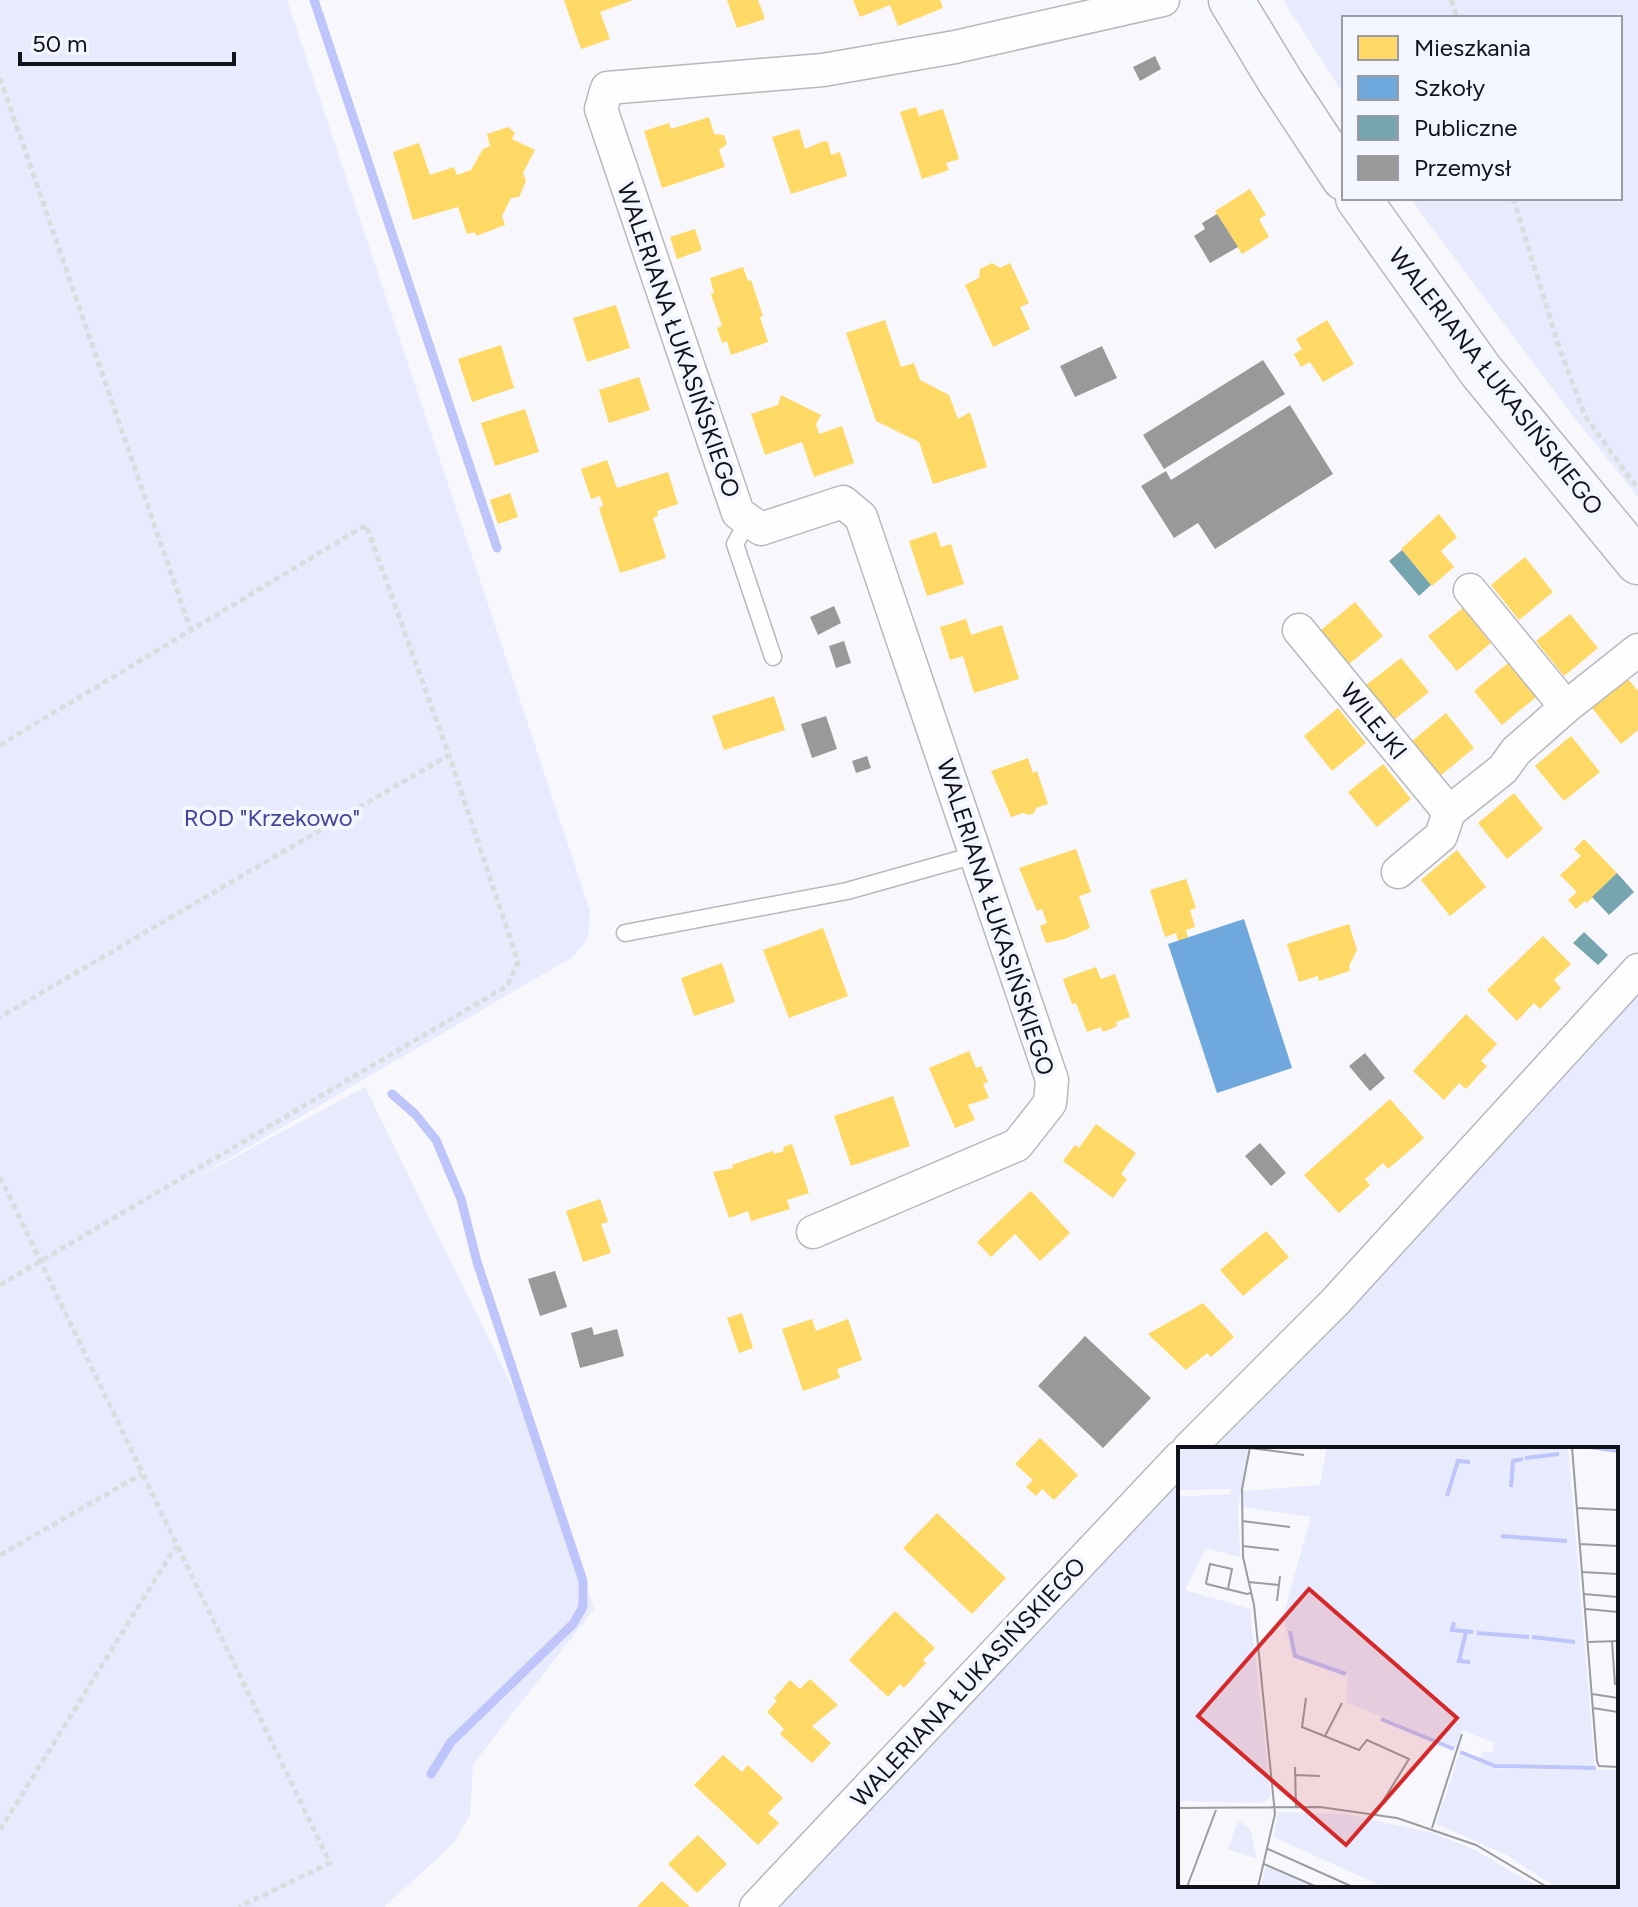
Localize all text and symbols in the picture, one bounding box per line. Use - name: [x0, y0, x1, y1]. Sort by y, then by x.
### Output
- scale bar: [20, 16, 234, 66]
- legend: [1342, 16, 1622, 200]
- text: 50 m: [32, 29, 88, 58]
- text: Mieszkania: [1414, 33, 1531, 62]
- text: Szkoły: [1414, 73, 1486, 102]
- text: Publiczne: [1414, 113, 1517, 142]
- text: Przemysł: [1414, 153, 1512, 182]
- street label: WALERIANA ŁUKASIŃSKIEGO: [611, 179, 747, 501]
- street label: WALERIANA ŁUKASIŃSKIEGO: [1383, 242, 1609, 520]
- street label: WILEJKI: [1334, 677, 1414, 765]
- street label: WALERIANA ŁUKASIŃSKIEGO: [931, 755, 1061, 1079]
- park label: ROD "Krzekowo": [184, 803, 360, 832]
- inset map: [1178, 1447, 1618, 1887]
- street label: WALERIANA ŁUKASIŃSKIEGO: [845, 1551, 1091, 1813]

